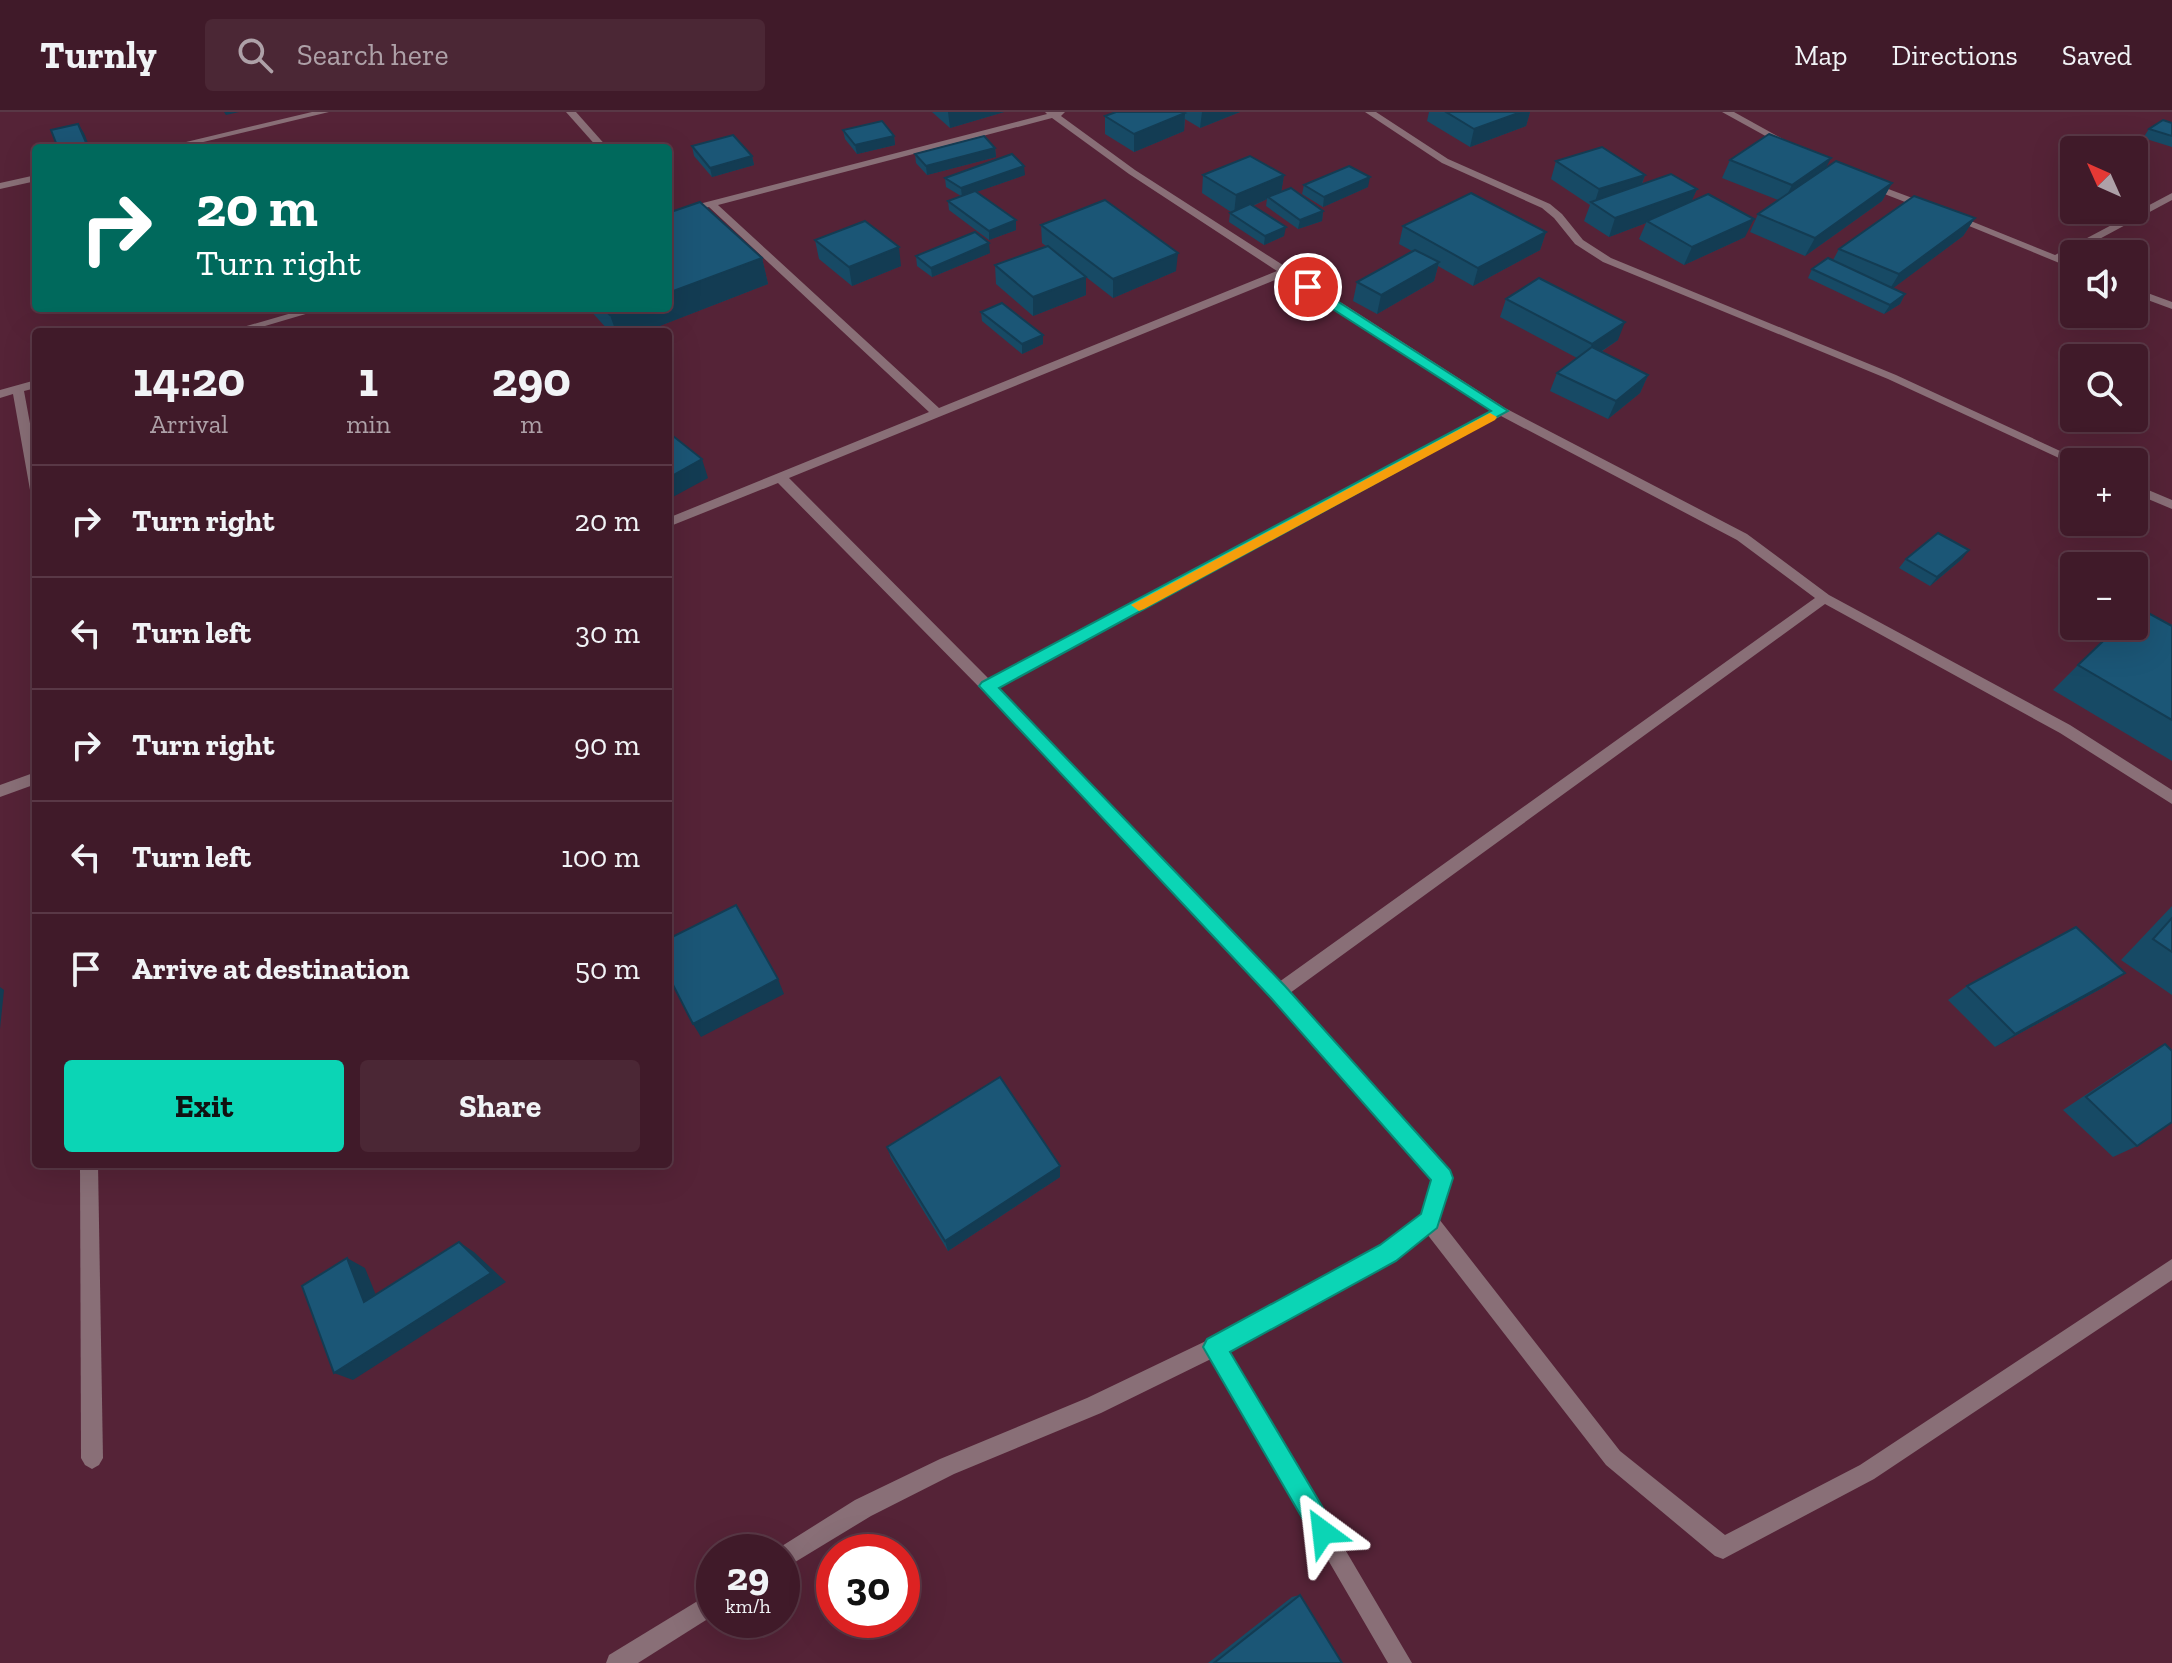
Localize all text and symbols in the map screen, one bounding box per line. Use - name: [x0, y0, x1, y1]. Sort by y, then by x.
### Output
- search box: [205, 19, 765, 91]
- text: Turnly: [40, 32, 157, 78]
- icon: search: [233, 33, 277, 77]
- text: Search here: [297, 37, 449, 73]
- text: Map: [1794, 39, 1847, 72]
- text: Directions: [1891, 39, 2018, 72]
- text: Saved: [2062, 39, 2132, 72]
- north arrow: [2060, 136, 2148, 224]
- map controls: [2060, 136, 2148, 640]
- text: 20 m: [196, 173, 318, 240]
- icon: right: [64, 176, 168, 280]
- button: sound: [2060, 240, 2148, 328]
- text: Turn right: [196, 241, 361, 284]
- pin: [1274, 253, 1342, 321]
- icon: arrive: [1286, 265, 1330, 309]
- button: search: [2060, 344, 2148, 432]
- text: 14:20: [133, 351, 245, 408]
- text: 1: [359, 351, 378, 408]
- text: 290: [492, 351, 571, 408]
- text: Arrival: [150, 408, 228, 440]
- text: min: [346, 408, 391, 440]
- text: m: [520, 408, 543, 440]
- button: +: [2060, 448, 2148, 536]
- icon: right: [64, 499, 108, 543]
- text: Turn right: [132, 503, 274, 539]
- text: 20 m: [575, 503, 640, 539]
- button: −: [2060, 552, 2148, 640]
- icon: left: [64, 611, 108, 655]
- text: Turn left: [132, 615, 251, 651]
- text: 30 m: [575, 615, 640, 651]
- icon: right: [64, 723, 108, 767]
- text: Turn right: [132, 727, 274, 763]
- text: 90 m: [574, 727, 640, 763]
- icon: left: [64, 835, 108, 879]
- text: Turn left: [132, 839, 251, 875]
- text: 100 m: [561, 839, 640, 875]
- icon: arrive: [64, 947, 108, 991]
- text: Arrive at destination: [132, 951, 409, 987]
- text: 50 m: [575, 951, 640, 987]
- button: Exit: [64, 1060, 344, 1152]
- button: Share: [360, 1060, 640, 1152]
- position arrow: [1281, 1490, 1365, 1574]
- speed limit sign: 30: [816, 1534, 920, 1638]
- text: 29: [727, 1552, 769, 1600]
- text: km/h: [725, 1594, 771, 1618]

